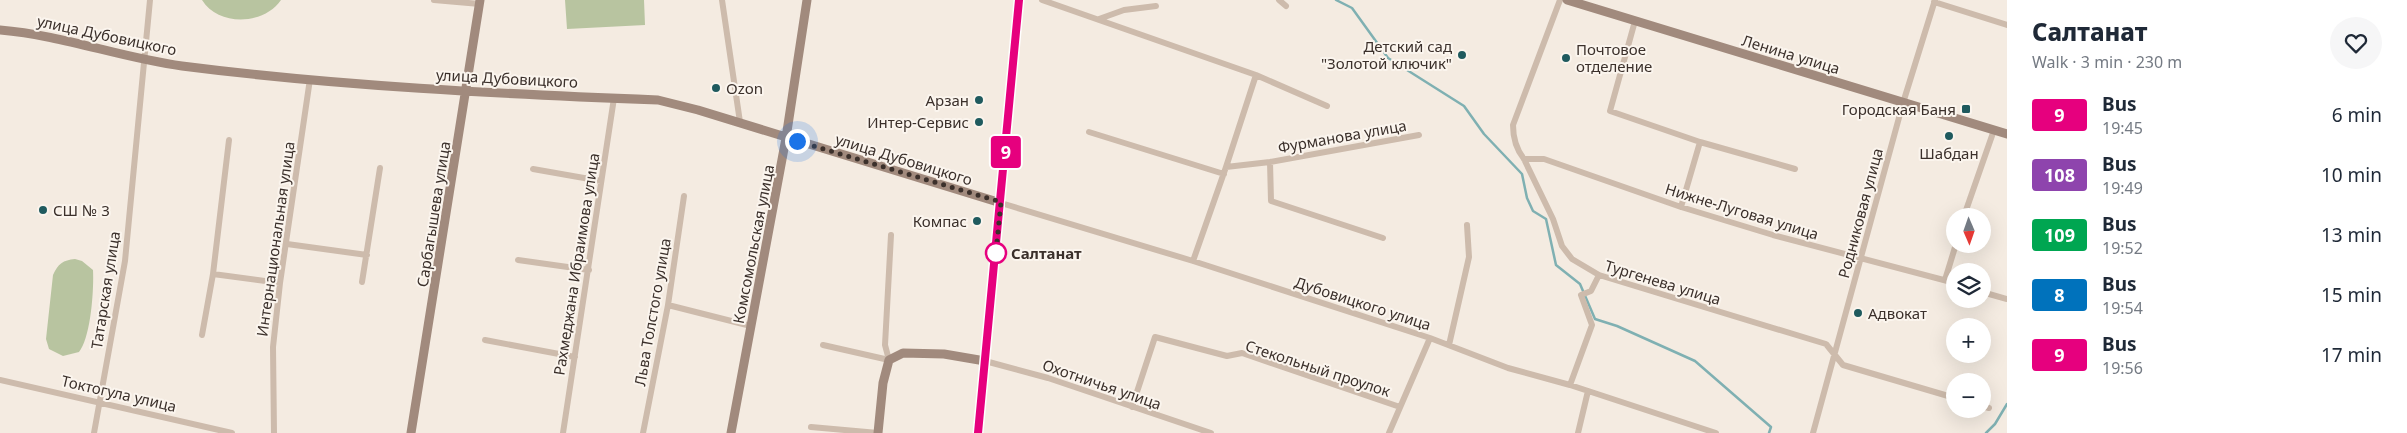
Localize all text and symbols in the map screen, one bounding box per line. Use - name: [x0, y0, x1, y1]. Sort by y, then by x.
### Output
- street label: улица Дубовицкого: [35, 10, 179, 60]
- text: Салтанат: [2032, 15, 2147, 48]
- button: heart: [2330, 17, 2382, 69]
- street label: Ленина улица: [1740, 30, 1842, 78]
- place label: Детский сад "Золотой ключик": [1321, 36, 1452, 73]
- place label: Почтовое отделение: [1576, 39, 1652, 76]
- marker: Детский сад "Золотой ключик": [1456, 49, 1468, 61]
- text: Walk · 3 min · 230 m: [2032, 51, 2182, 73]
- marker: Почтовое отделение: [1560, 52, 1572, 64]
- street label: улица Дубовицкого: [435, 64, 579, 92]
- place label: Ozon: [726, 78, 763, 98]
- marker: Ozon: [710, 82, 722, 94]
- place label: Арзан: [925, 90, 969, 110]
- text: Bus: [2102, 91, 2137, 117]
- marker: Арзан: [973, 94, 985, 106]
- place label: Городская Баня: [1842, 99, 1956, 119]
- text: 6 min: [2332, 102, 2382, 128]
- marker: Городская Баня: [1960, 103, 1972, 115]
- text: 9: [2054, 103, 2065, 127]
- place label: Интер-Сервис: [867, 112, 969, 132]
- street label: Фурманова улица: [1276, 115, 1408, 157]
- marker: Интер-Сервис: [973, 116, 985, 128]
- text: 19:45: [2102, 117, 2143, 139]
- your location: [785, 129, 810, 154]
- street label: улица Дубовицкого: [833, 129, 975, 189]
- marker: Шабдан: [1943, 130, 1955, 142]
- line badge: 9: [990, 136, 1022, 168]
- street label: Интернациональная улица: [251, 140, 299, 338]
- street label: Сарбагышева улица: [412, 140, 454, 288]
- text: 9: [1001, 140, 1011, 164]
- place label: Шабдан: [1919, 143, 1979, 163]
- street label: Родниковая улица: [1833, 146, 1887, 280]
- street label: Рахмеджана Ибраимова улица: [549, 151, 603, 377]
- text: Bus: [2102, 151, 2137, 177]
- text: 10 min: [2321, 162, 2382, 188]
- street label: Комсомольская улица: [728, 163, 778, 325]
- text: 108: [2044, 163, 2075, 187]
- text: 19:49: [2102, 177, 2143, 199]
- street label: Нижне-Луговая улица: [1663, 178, 1821, 244]
- place label: СШ № 3: [53, 200, 110, 220]
- marker: СШ № 3: [37, 204, 49, 216]
- north arrow: [1946, 208, 1991, 252]
- map controls: [1946, 208, 1991, 418]
- place label: Компас: [913, 211, 967, 231]
- text: Bus: [2102, 211, 2137, 237]
- marker: Компас: [971, 215, 983, 227]
- text: 13 min: [2321, 222, 2382, 248]
- text: 109: [2044, 223, 2075, 247]
- street label: Татарская улица: [86, 230, 124, 350]
- street label: Льва Толстого улица: [629, 237, 675, 387]
- text: 19:52: [2102, 237, 2143, 259]
- marker: Салтанат: [985, 242, 1007, 264]
- place label: Салтанат: [1011, 243, 1082, 263]
- street label: Тургенева улица: [1603, 255, 1723, 309]
- button: layers: [1946, 263, 1991, 308]
- text: Bus: [2102, 271, 2137, 297]
- street label: Дубовицкого улица: [1292, 272, 1434, 334]
- text: 15 min: [2321, 282, 2382, 308]
- text: 8: [2054, 283, 2065, 307]
- text: 19:54: [2102, 297, 2143, 319]
- place label: Адвокат: [1868, 303, 1927, 323]
- marker: Адвокат: [1852, 307, 1864, 319]
- button: +: [1946, 318, 1991, 363]
- text: Bus: [2102, 331, 2137, 357]
- street label: Стекольный проулок: [1243, 335, 1393, 401]
- text: 17 min: [2321, 342, 2382, 368]
- text: 9: [2054, 343, 2065, 367]
- street label: Охотничья улица: [1040, 354, 1164, 414]
- text: 19:56: [2102, 357, 2143, 379]
- street label: Токтогула улица: [60, 370, 178, 416]
- button: −: [1946, 373, 1991, 418]

